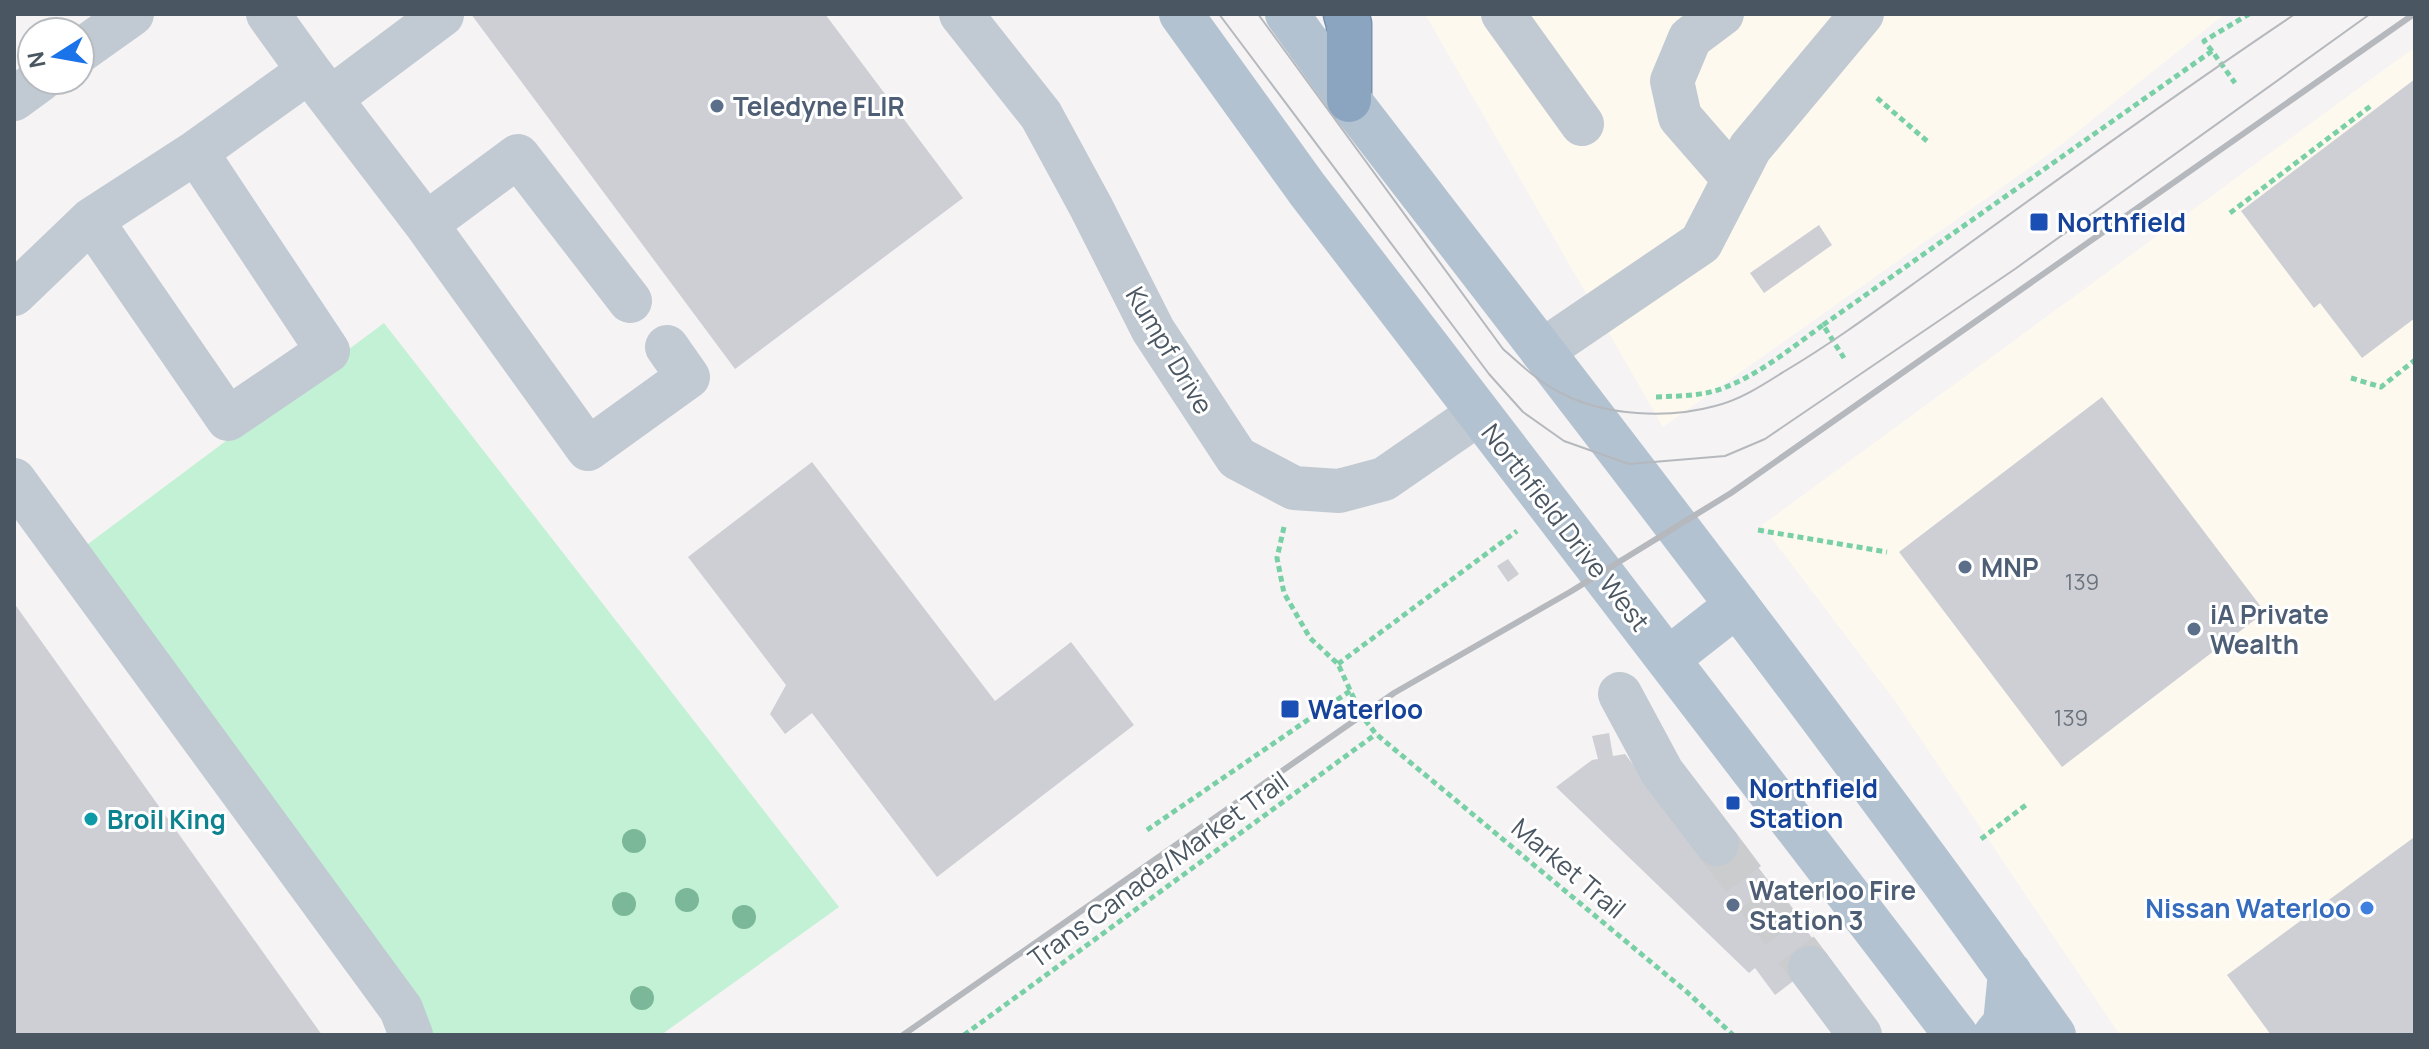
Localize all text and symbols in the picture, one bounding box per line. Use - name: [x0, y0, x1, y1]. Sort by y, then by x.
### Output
- north arrow: [16, 16, 96, 96]
- text: N: [20, 49, 53, 70]
- place label: Teledyne FLIR: [733, 88, 905, 124]
- marker: Teledyne FLIR: [708, 97, 726, 115]
- place label: Northfield: [2057, 204, 2186, 240]
- marker: Northfield: [2028, 211, 2050, 233]
- street label: Kumpf Drive: [1118, 280, 1222, 420]
- street label: Northfield Drive West: [1474, 416, 1658, 638]
- place label: MNP: [1981, 549, 2039, 585]
- marker: MNP: [1956, 558, 1974, 576]
- house number: 139: [2065, 567, 2099, 597]
- place label: iA Private Wealth: [2210, 596, 2329, 662]
- marker: iA Private Wealth: [2185, 620, 2203, 638]
- place label: Waterloo: [1308, 691, 1423, 727]
- marker: Waterloo: [1279, 698, 1301, 720]
- house number: 139: [2054, 703, 2088, 733]
- street label: Trans Canada/Market Trail: [1021, 762, 1295, 976]
- place label: Northfield Station: [1749, 770, 1878, 836]
- marker: Northfield Station: [1724, 794, 1742, 812]
- place label: Broil King: [107, 801, 226, 837]
- marker: Broil King: [82, 810, 100, 828]
- street label: Market Trail: [1504, 810, 1634, 926]
- place label: Waterloo Fire Station 3: [1749, 872, 1916, 938]
- place label: Nissan Waterloo: [2145, 890, 2351, 926]
- marker: Waterloo Fire Station 3: [1724, 896, 1742, 914]
- marker: Nissan Waterloo: [2358, 899, 2376, 917]

